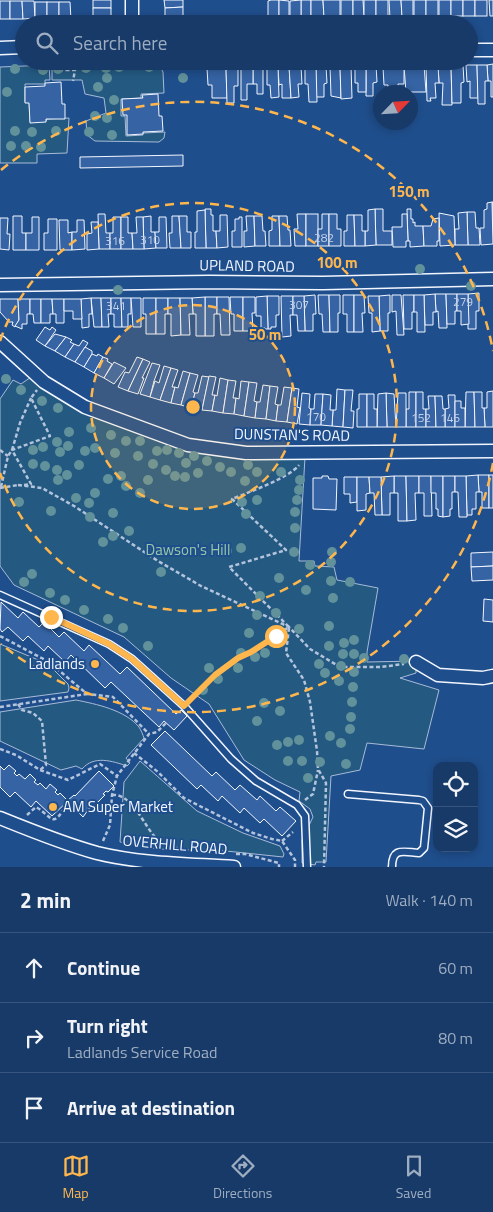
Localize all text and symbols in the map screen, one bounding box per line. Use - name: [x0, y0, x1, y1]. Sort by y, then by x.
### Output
- search box: [15, 15, 478, 70]
- text: Search here: [73, 28, 167, 57]
- icon: search: [33, 29, 61, 57]
- north arrow: [373, 85, 418, 130]
- text: 150 m: [388, 180, 430, 203]
- house number: 282: [314, 228, 334, 247]
- house number: 310: [140, 230, 160, 249]
- house number: 316: [105, 231, 125, 250]
- text: 100 m: [316, 251, 358, 274]
- street label: UPLAND ROAD: [199, 253, 295, 278]
- house number: 279: [453, 292, 473, 311]
- house number: 307: [289, 295, 309, 314]
- house number: 341: [106, 296, 126, 315]
- text: 50 m: [249, 323, 281, 346]
- centre of rings: [184, 398, 202, 416]
- house number: 170: [306, 407, 326, 426]
- house number: 152: [411, 408, 431, 427]
- house number: 146: [440, 408, 460, 427]
- street label: DUNSTAN'S ROAD: [234, 422, 350, 447]
- park label: Dawson's Hill: [146, 538, 231, 561]
- route end: [40, 606, 63, 629]
- route start: [265, 625, 288, 648]
- place label: Ladlands: [28, 652, 85, 675]
- marker: Ladlands: [89, 658, 101, 670]
- map controls: [433, 762, 478, 852]
- button: locate: [433, 762, 478, 807]
- place label: AM Super Market: [63, 795, 174, 818]
- marker: AM Super Market: [47, 801, 59, 813]
- button: layers: [433, 807, 478, 852]
- street label: OVERHILL ROAD: [122, 828, 228, 861]
- text: 2 min: [20, 884, 71, 916]
- text: Walk · 140 m: [385, 888, 473, 912]
- text: Continue: [67, 953, 140, 982]
- icon: ahead: [20, 954, 48, 982]
- text: 60 m: [438, 956, 473, 980]
- text: Turn right: [67, 1011, 148, 1040]
- icon: right: [20, 1024, 48, 1052]
- text: 80 m: [438, 1026, 473, 1050]
- text: Ladlands Service Road: [67, 1040, 217, 1064]
- text: Arrive at destination: [67, 1093, 235, 1122]
- icon: arrive: [20, 1094, 48, 1122]
- tab: Map: [62, 1152, 90, 1203]
- tab: Directions: [213, 1152, 272, 1203]
- tab: Saved: [396, 1152, 431, 1203]

